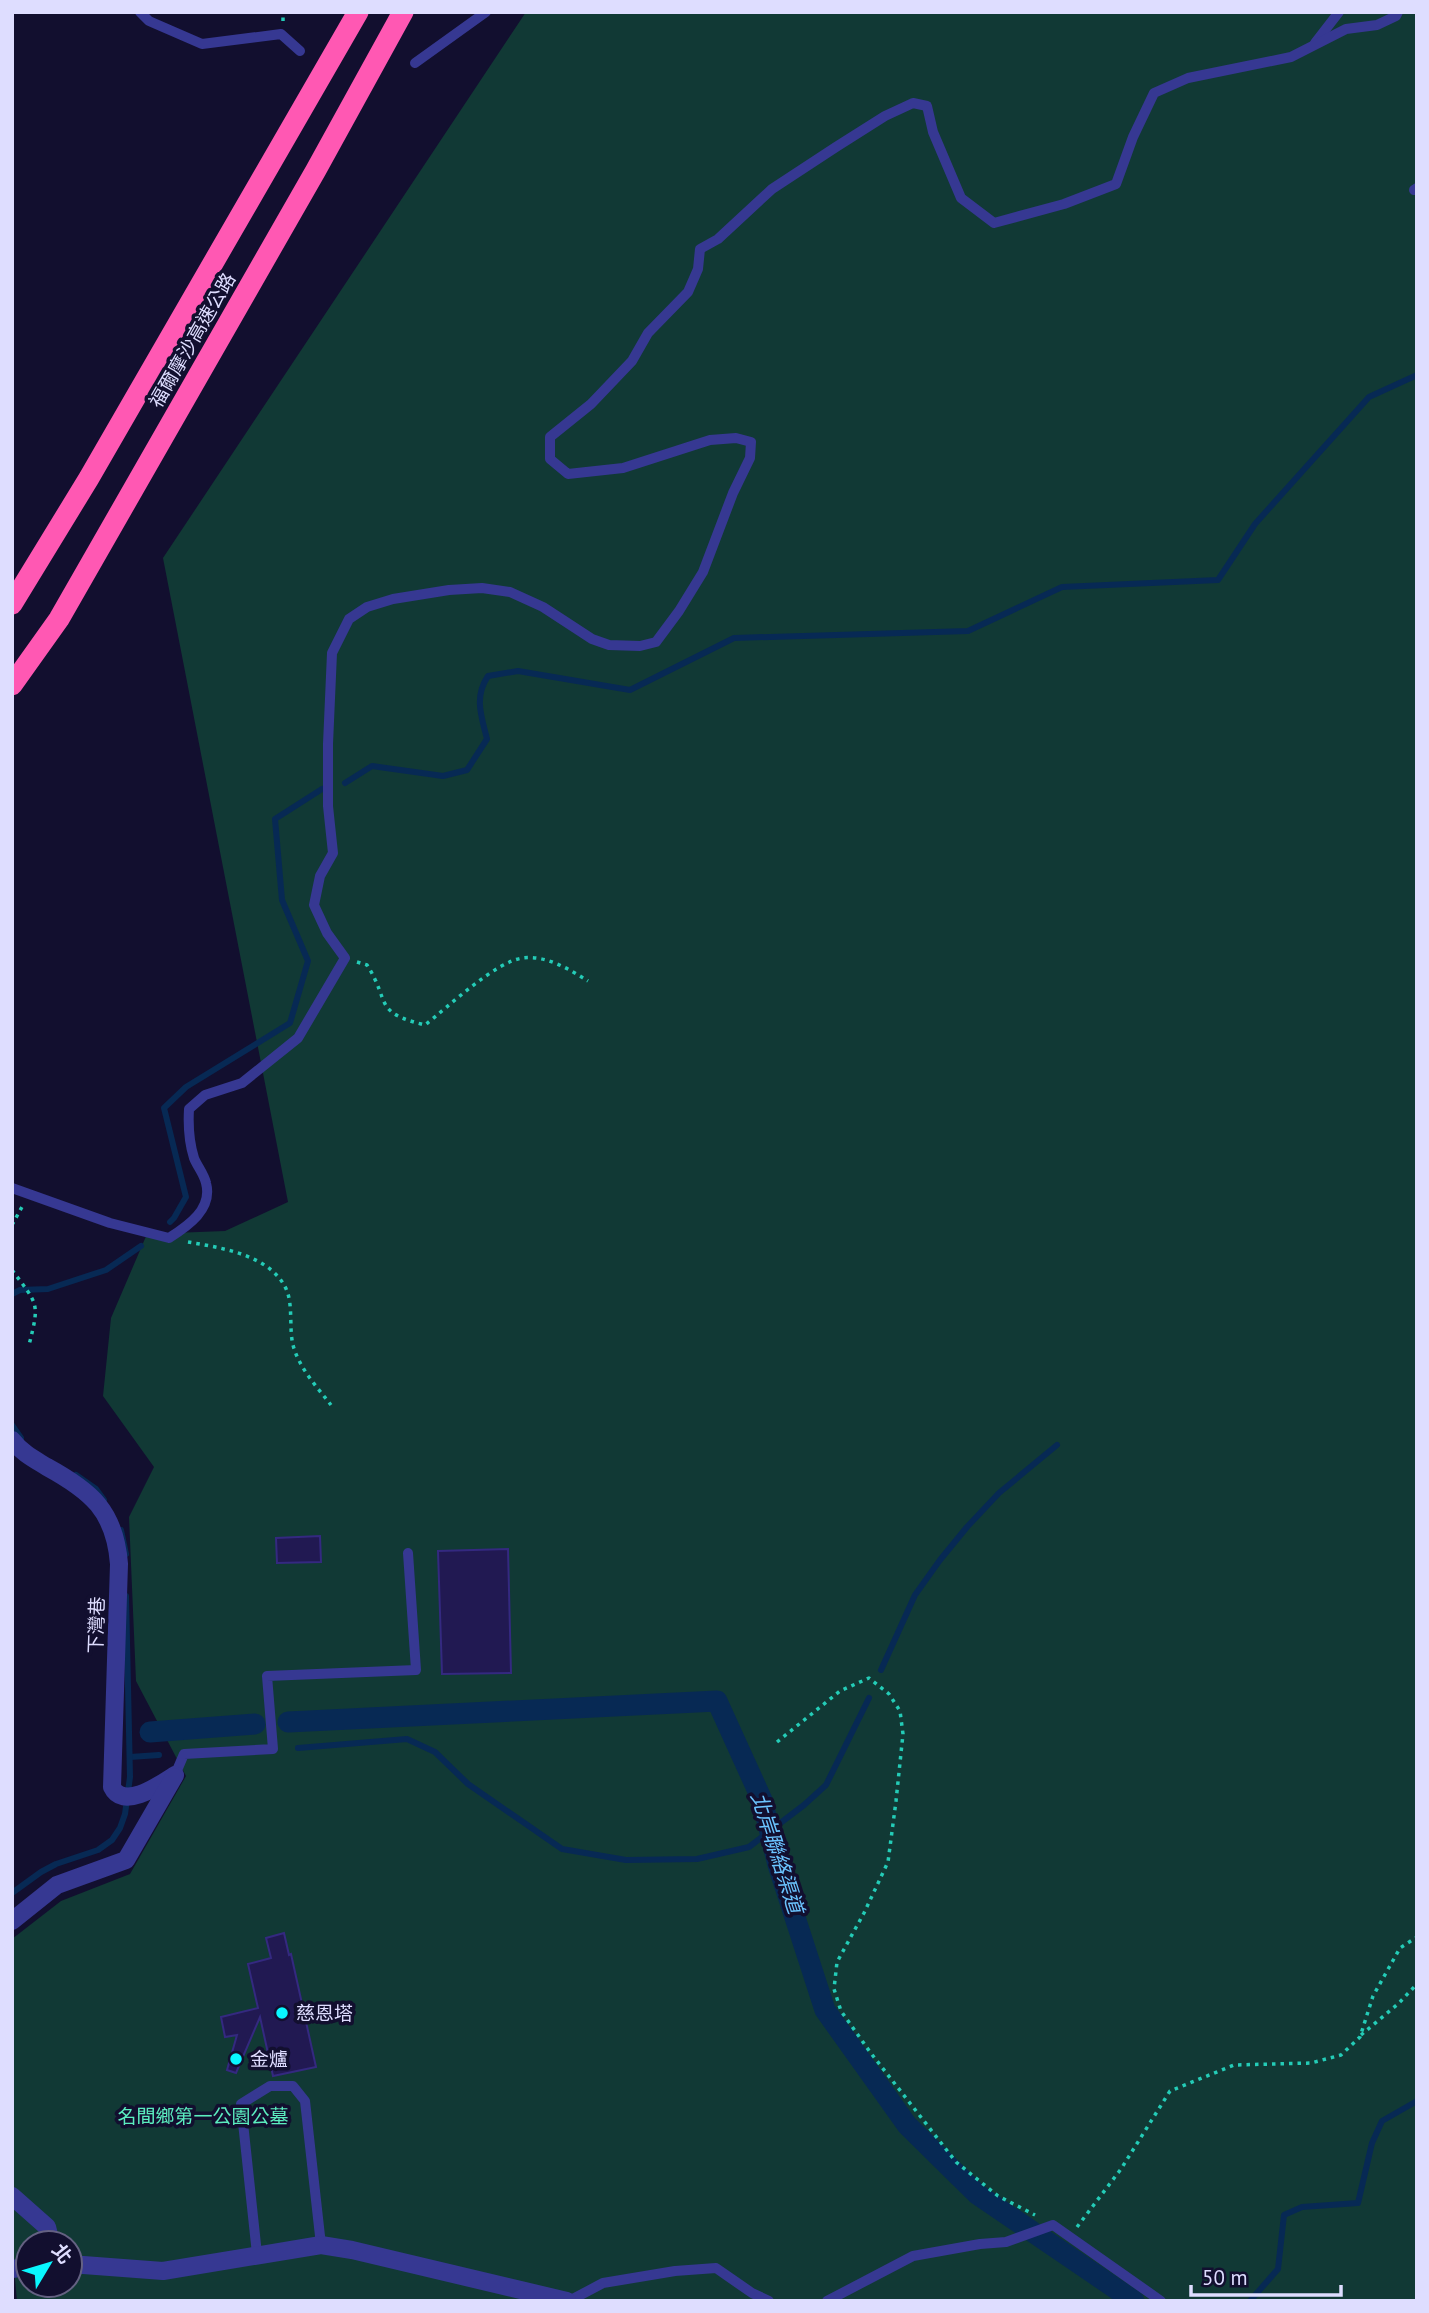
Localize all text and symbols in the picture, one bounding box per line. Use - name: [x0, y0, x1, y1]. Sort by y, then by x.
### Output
- street label: 福爾摩沙高速公路: [144, 268, 240, 412]
- street label: 下灣巷: [83, 1596, 109, 1654]
- water label: 北岸聯絡渠道: [745, 1789, 811, 1920]
- place label: 慈恩塔: [296, 2001, 353, 2025]
- marker: 慈恩塔: [274, 2005, 290, 2021]
- place label: 金爐: [250, 2047, 288, 2071]
- marker: 金爐: [228, 2051, 244, 2067]
- park label: 名間鄉第一公園公墓: [117, 2104, 289, 2128]
- north arrow: [14, 2229, 84, 2299]
- text: 北: [47, 2239, 78, 2268]
- scale bar: [1191, 2254, 1342, 2298]
- text: 50 m: [1202, 2264, 1248, 2291]

